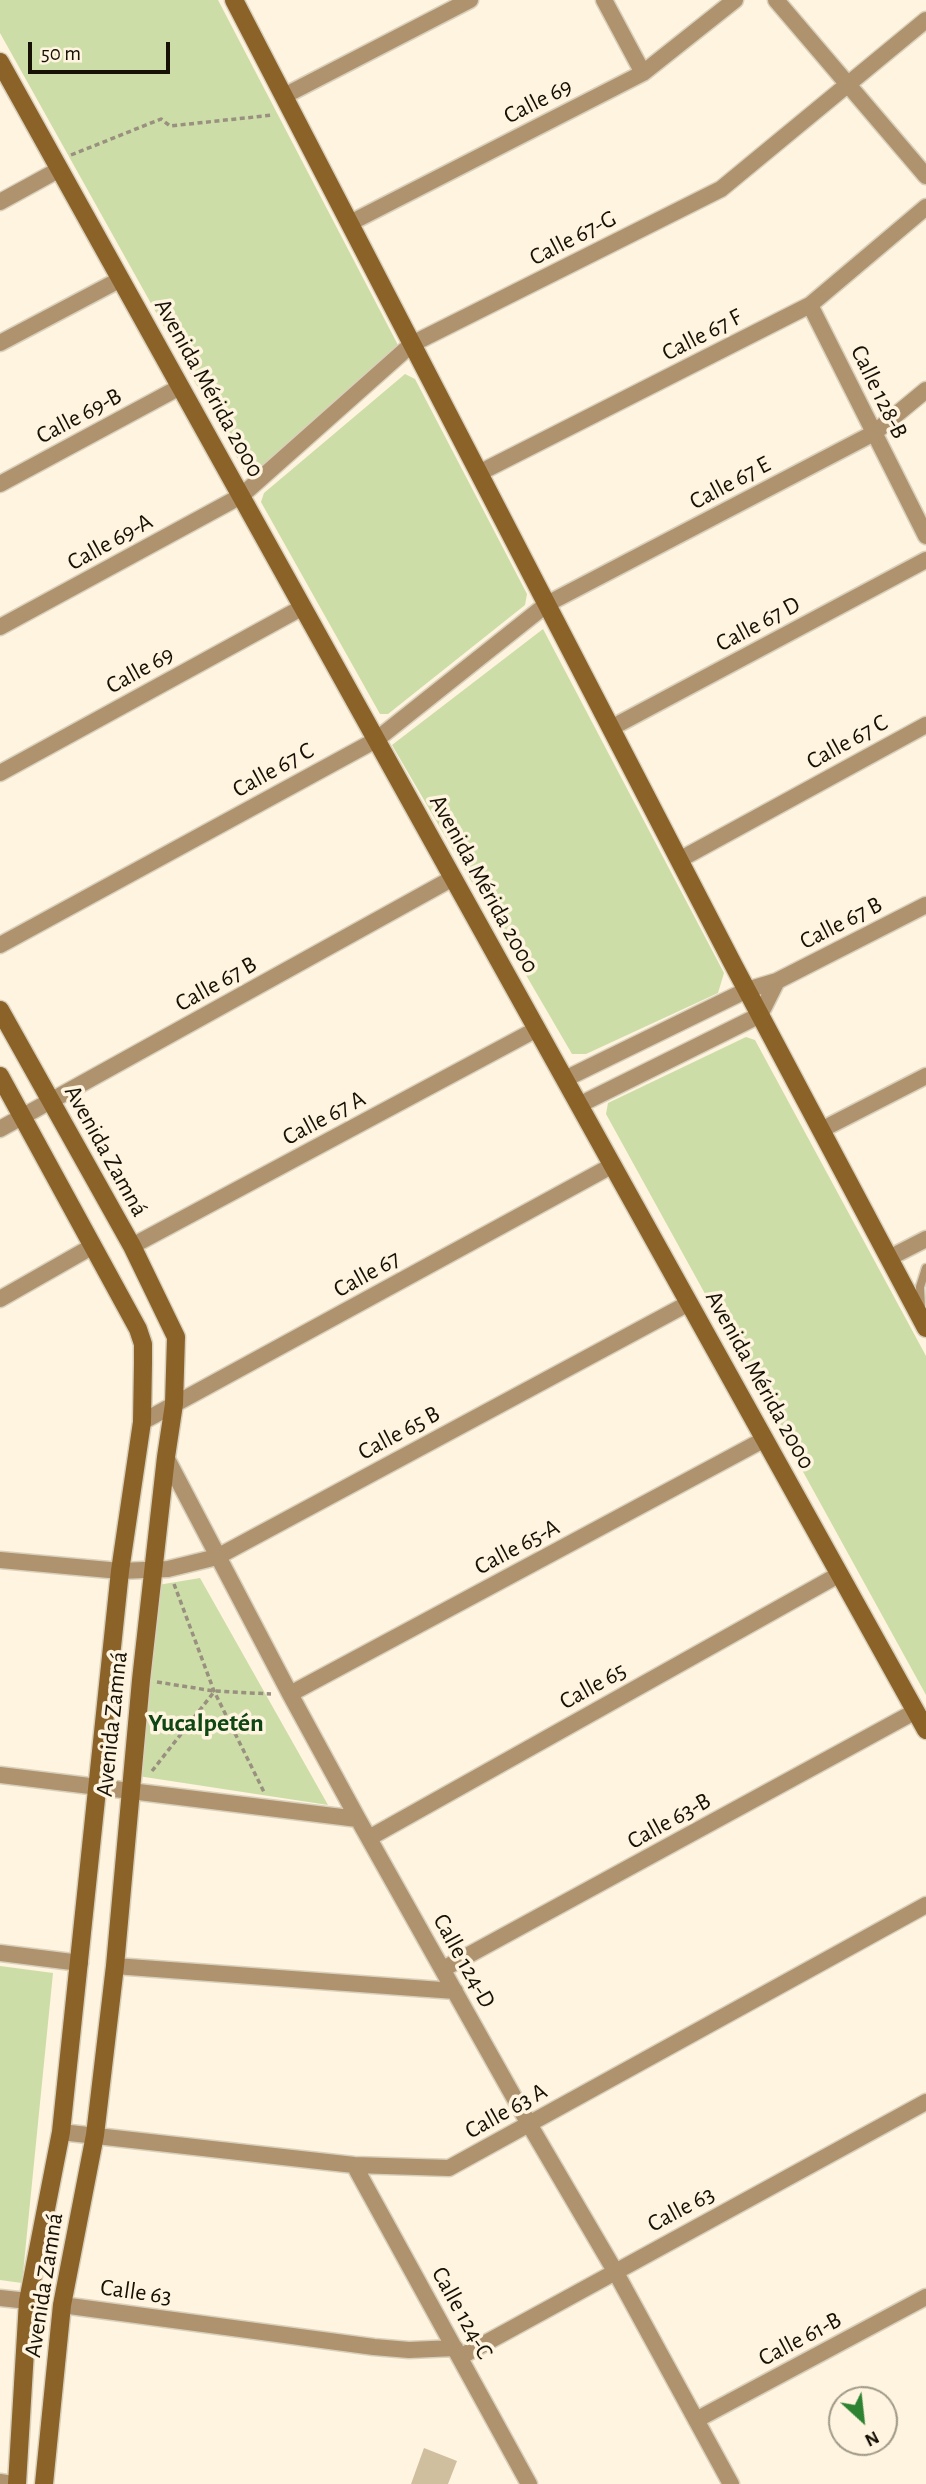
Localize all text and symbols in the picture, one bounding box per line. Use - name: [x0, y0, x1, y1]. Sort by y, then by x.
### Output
- scale bar: [32, 28, 173, 72]
- text: 50 m: [41, 43, 81, 64]
- street label: Calle 69: [499, 72, 577, 130]
- street label: Calle 67-G: [525, 204, 621, 272]
- street label: Avenida Mérida 2000: [148, 294, 270, 482]
- street label: Calle 67 F: [657, 303, 747, 367]
- street label: Calle 128-B: [844, 341, 914, 443]
- street label: Calle 69-B: [31, 382, 127, 450]
- street label: Calle 67 E: [685, 450, 775, 516]
- street label: Calle 69-A: [62, 507, 158, 577]
- street label: Calle 67 D: [711, 590, 805, 658]
- street label: Calle 69: [101, 640, 179, 700]
- street label: Calle 67 C: [801, 708, 893, 776]
- street label: Calle 67 C: [227, 736, 319, 804]
- street label: Avenida Mérida 2000: [423, 790, 545, 978]
- street label: Calle 67 B: [795, 890, 887, 956]
- street label: Calle 67 B: [170, 950, 262, 1018]
- street label: Avenida Zamná: [58, 1080, 154, 1222]
- street label: Calle 67 A: [278, 1084, 370, 1152]
- street label: Calle 67: [329, 1244, 405, 1304]
- street label: Avenida Mérida 2000: [699, 1286, 821, 1474]
- street label: Calle 65 B: [353, 1399, 445, 1467]
- street label: Calle 65-A: [470, 1513, 564, 1581]
- street label: Avenida Zamná: [90, 1650, 134, 1798]
- street label: Calle 65: [555, 1656, 631, 1716]
- district label: Yucalpetén: [148, 1707, 264, 1739]
- street label: Calle 63-B: [622, 1786, 716, 1856]
- street label: Calle 124-D: [426, 1909, 502, 2013]
- street label: Calle 63 A: [460, 2077, 552, 2145]
- street label: Calle 63: [643, 2179, 719, 2239]
- street label: Avenida Zamná: [18, 2211, 70, 2359]
- street label: Calle 124-C: [425, 2262, 499, 2364]
- street label: Calle 63: [99, 2273, 173, 2311]
- street label: Calle 61-B: [754, 2305, 846, 2373]
- north arrow: [828, 2386, 898, 2456]
- text: N: [862, 2427, 882, 2450]

